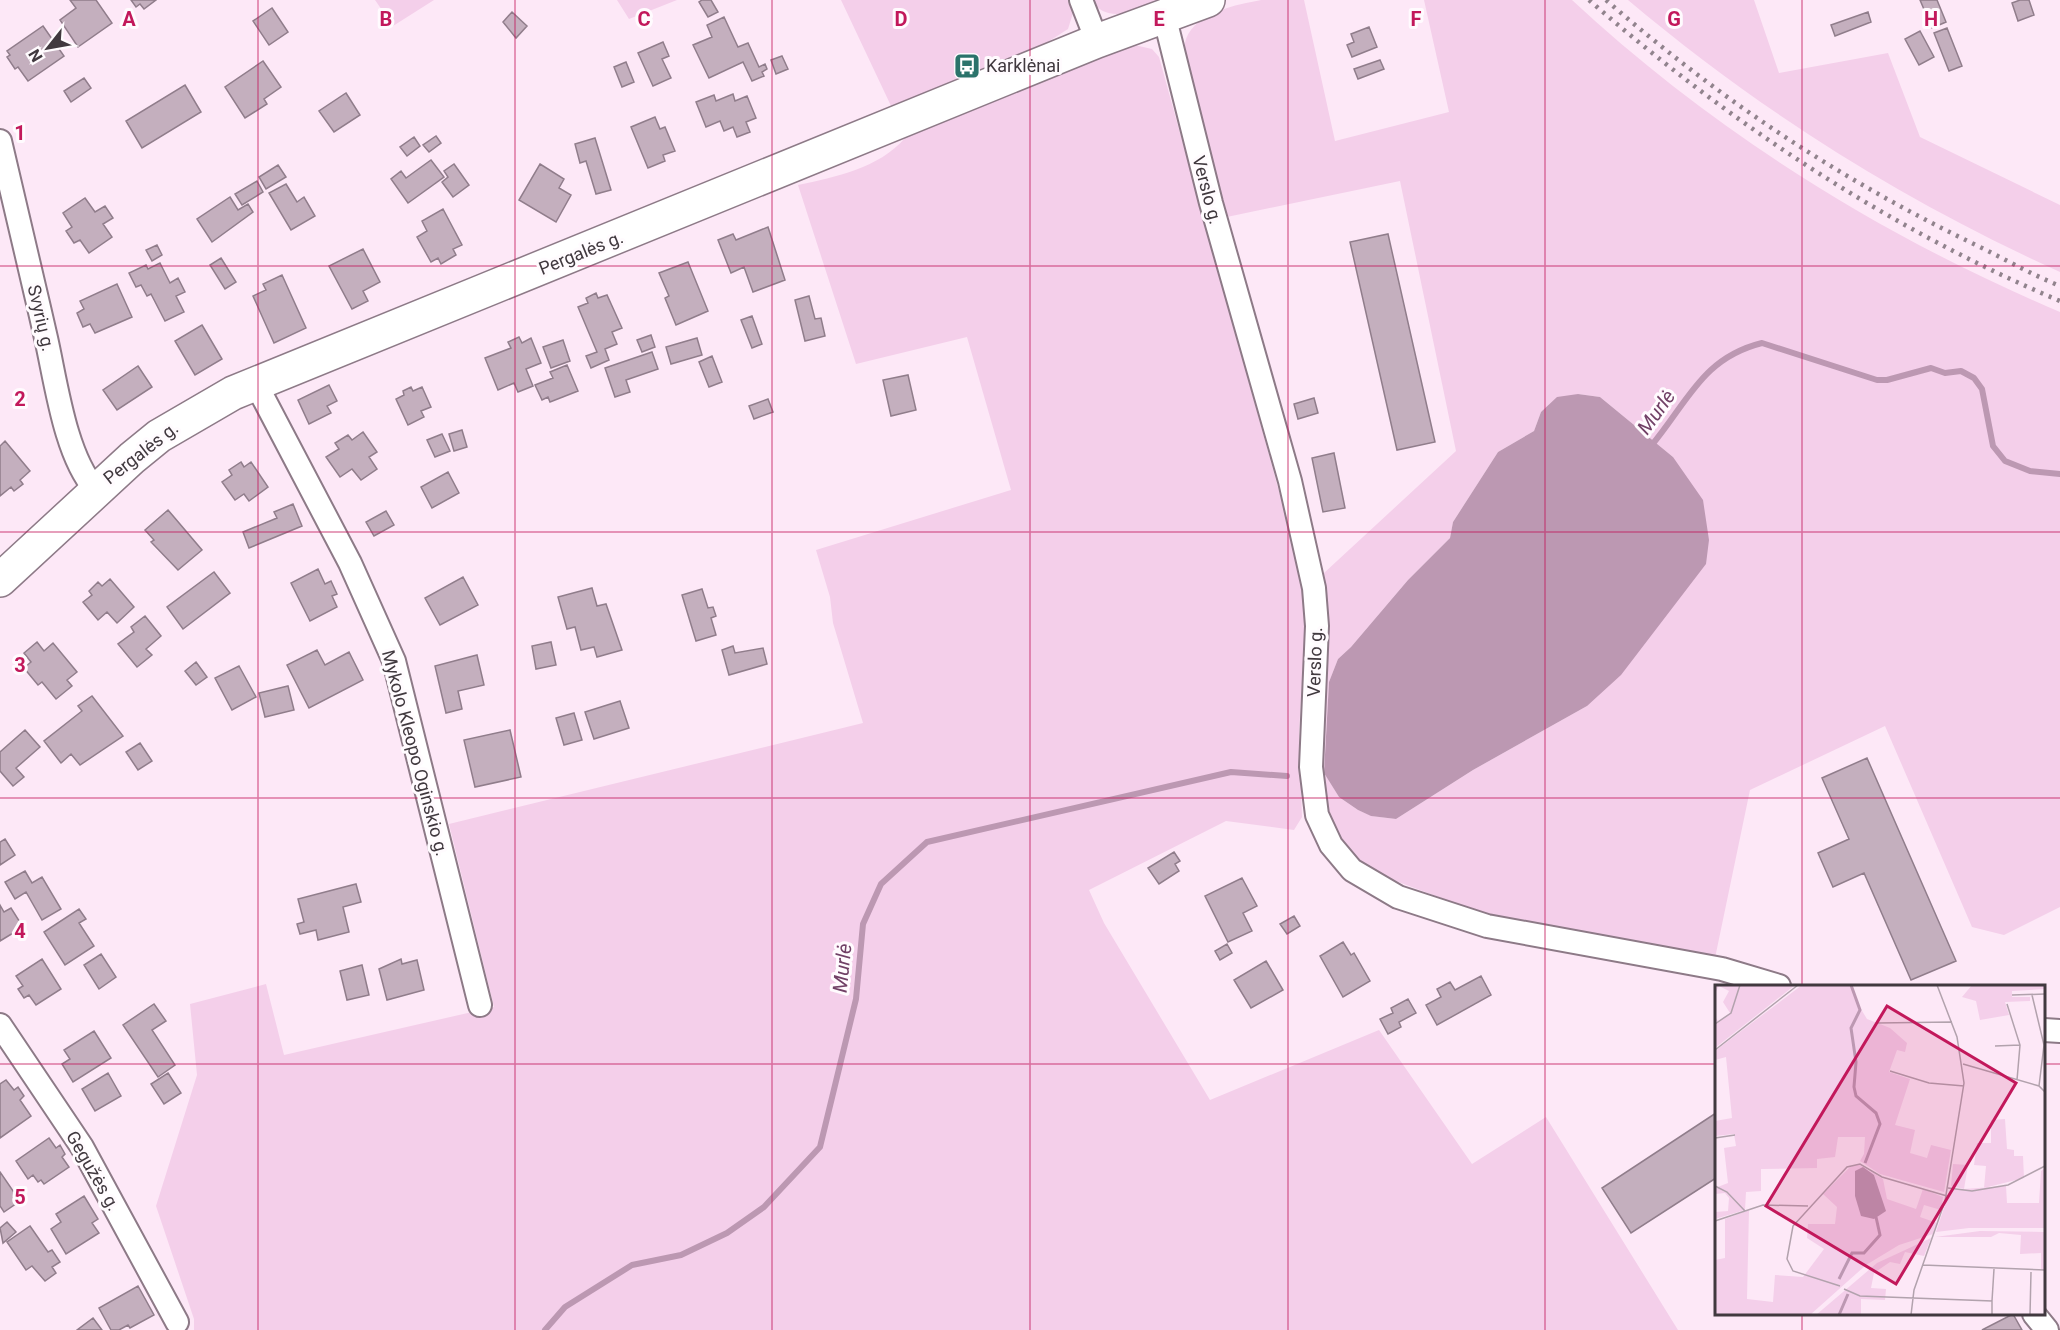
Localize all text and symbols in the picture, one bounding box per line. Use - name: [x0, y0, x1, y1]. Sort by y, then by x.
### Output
- text: A: [122, 7, 136, 31]
- text: B: [380, 7, 392, 31]
- text: C: [637, 7, 651, 31]
- text: D: [895, 7, 908, 31]
- text: E: [1153, 7, 1165, 31]
- text: F: [1411, 7, 1422, 31]
- text: G: [1667, 7, 1681, 31]
- text: H: [1924, 7, 1938, 31]
- north arrow: [18, 18, 78, 78]
- text: N: [25, 46, 47, 65]
- bus stop icon: Karklėnai: [952, 51, 982, 81]
- place label: Karklėnai: [986, 55, 1060, 76]
- text: 1: [14, 121, 26, 145]
- street label: Verslo g.: [1188, 153, 1227, 226]
- street label: Pergalės g.: [536, 226, 626, 279]
- street label: Svyrių g.: [24, 283, 59, 353]
- water label: Murlė: [1632, 385, 1680, 439]
- text: 2: [14, 387, 26, 411]
- street label: Pergalės g.: [99, 417, 182, 488]
- street label: Verslo g.: [1303, 627, 1326, 697]
- street label: Mykolo Kleopo Oginskio g.: [378, 648, 453, 858]
- text: 3: [14, 653, 26, 677]
- text: 4: [14, 919, 26, 943]
- water label: Murlė: [827, 942, 857, 994]
- inset map: [1715, 985, 2045, 1315]
- street label: Gegužės g.: [62, 1127, 125, 1214]
- text: 5: [14, 1185, 26, 1209]

